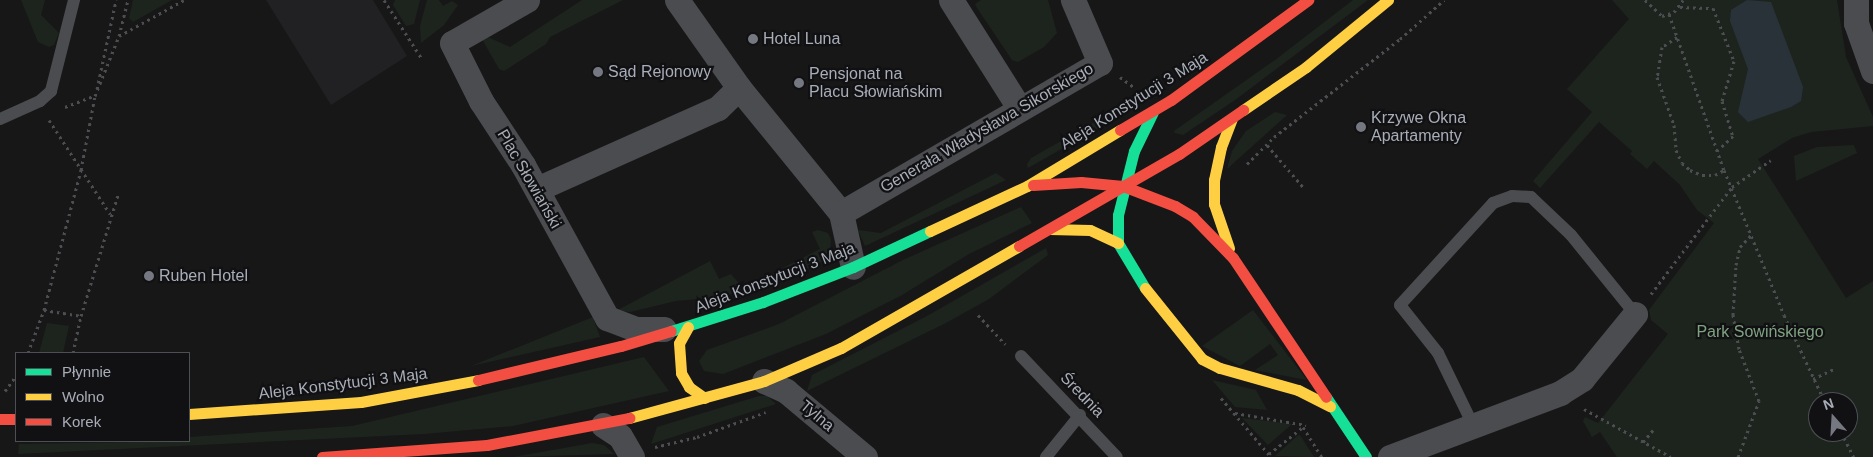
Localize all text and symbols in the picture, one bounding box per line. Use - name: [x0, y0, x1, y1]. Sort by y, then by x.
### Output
- place label: Hotel Luna: [763, 29, 840, 49]
- marker: Hotel Luna: [747, 33, 759, 45]
- street label: Aleja Konstytucji 3 Maja: [1057, 48, 1211, 154]
- street label: Generała Władysława Sikorskiego: [877, 59, 1097, 197]
- place label: Sąd Rejonowy: [608, 62, 711, 82]
- place label: Pensjonat na Placu Słowiańskim: [809, 64, 942, 102]
- marker: Sąd Rejonowy: [592, 66, 604, 78]
- marker: Pensjonat na Placu Słowiańskim: [793, 77, 805, 89]
- place label: Krzywe Okna Apartamenty: [1371, 108, 1466, 146]
- marker: Krzywe Okna Apartamenty: [1355, 121, 1367, 133]
- street label: Plac Słowiański: [493, 126, 565, 232]
- street label: Aleja Konstytucji 3 Maja: [692, 239, 858, 317]
- place label: Ruben Hotel: [159, 266, 248, 286]
- marker: Ruben Hotel: [143, 270, 155, 282]
- park label: Park Sowińskiego: [1696, 322, 1824, 342]
- legend: [15, 352, 190, 442]
- text: Płynnie: [62, 363, 111, 380]
- street label: Aleja Konstytucji 3 Maja: [258, 364, 428, 404]
- street label: Średnia: [1056, 368, 1108, 422]
- text: Wolno: [62, 388, 104, 405]
- north arrow: [1808, 392, 1858, 442]
- text: N: [1821, 395, 1836, 413]
- street label: Tylna: [796, 396, 838, 436]
- text: Korek: [62, 413, 101, 430]

